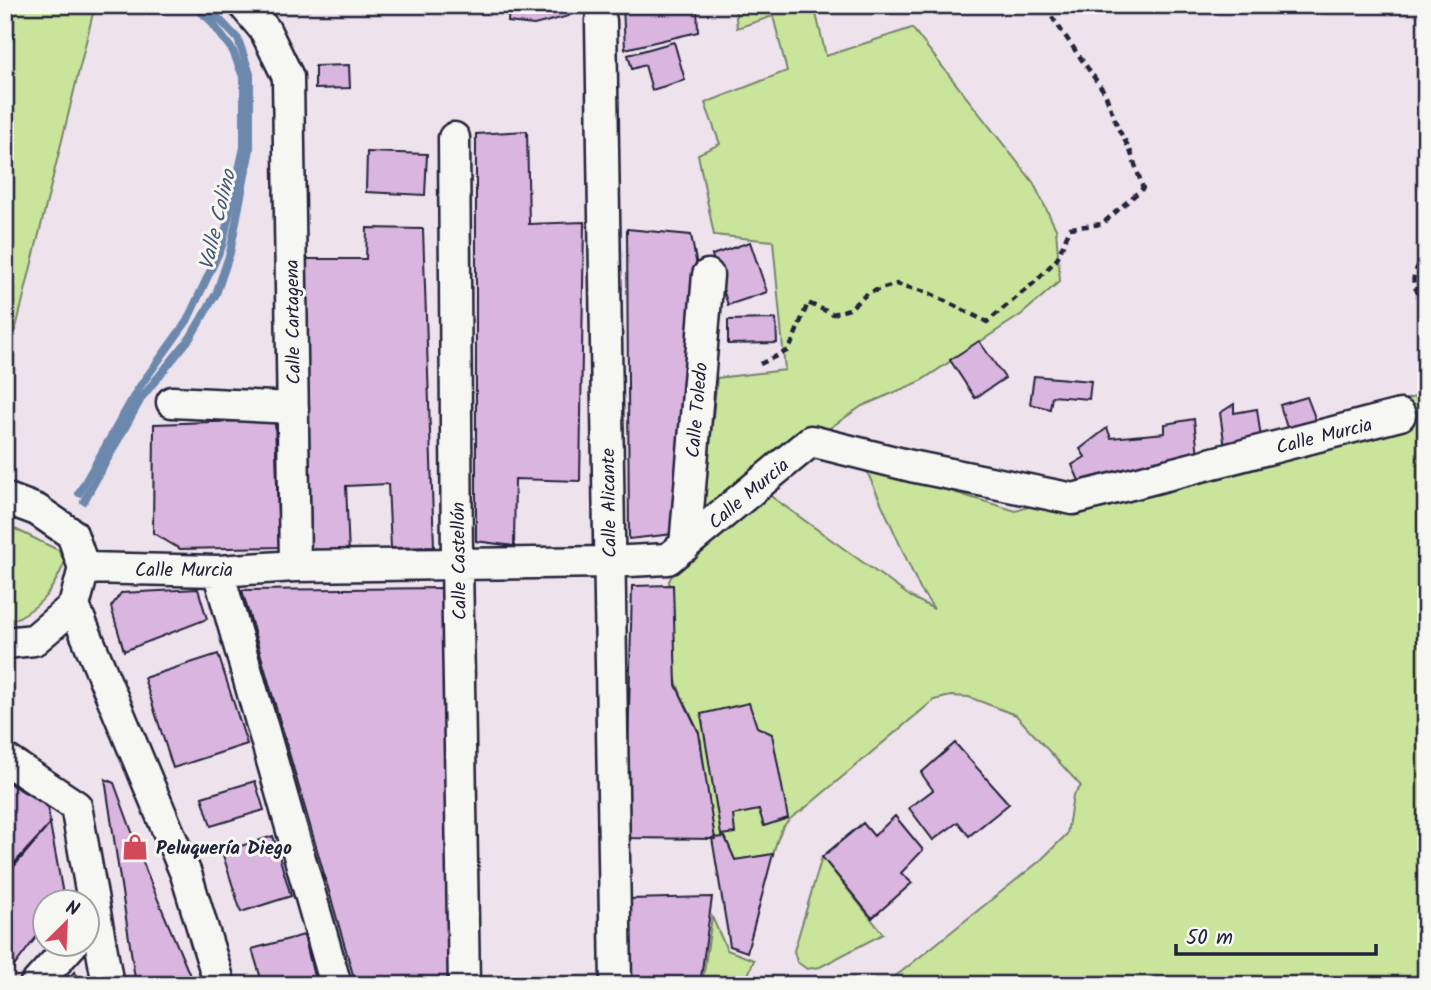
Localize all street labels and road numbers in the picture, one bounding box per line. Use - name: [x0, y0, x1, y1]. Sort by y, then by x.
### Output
- street label: Calle Cartagena: [278, 259, 310, 385]
- street label: Calle Toledo: [679, 361, 717, 459]
- street label: Calle Murcia: [1273, 411, 1376, 463]
- street label: Calle Alicante: [594, 447, 626, 558]
- street label: Calle Murcia: [702, 452, 796, 538]
- street label: Calle Castellón: [444, 502, 476, 620]
- street label: Calle Murcia: [135, 556, 233, 586]

